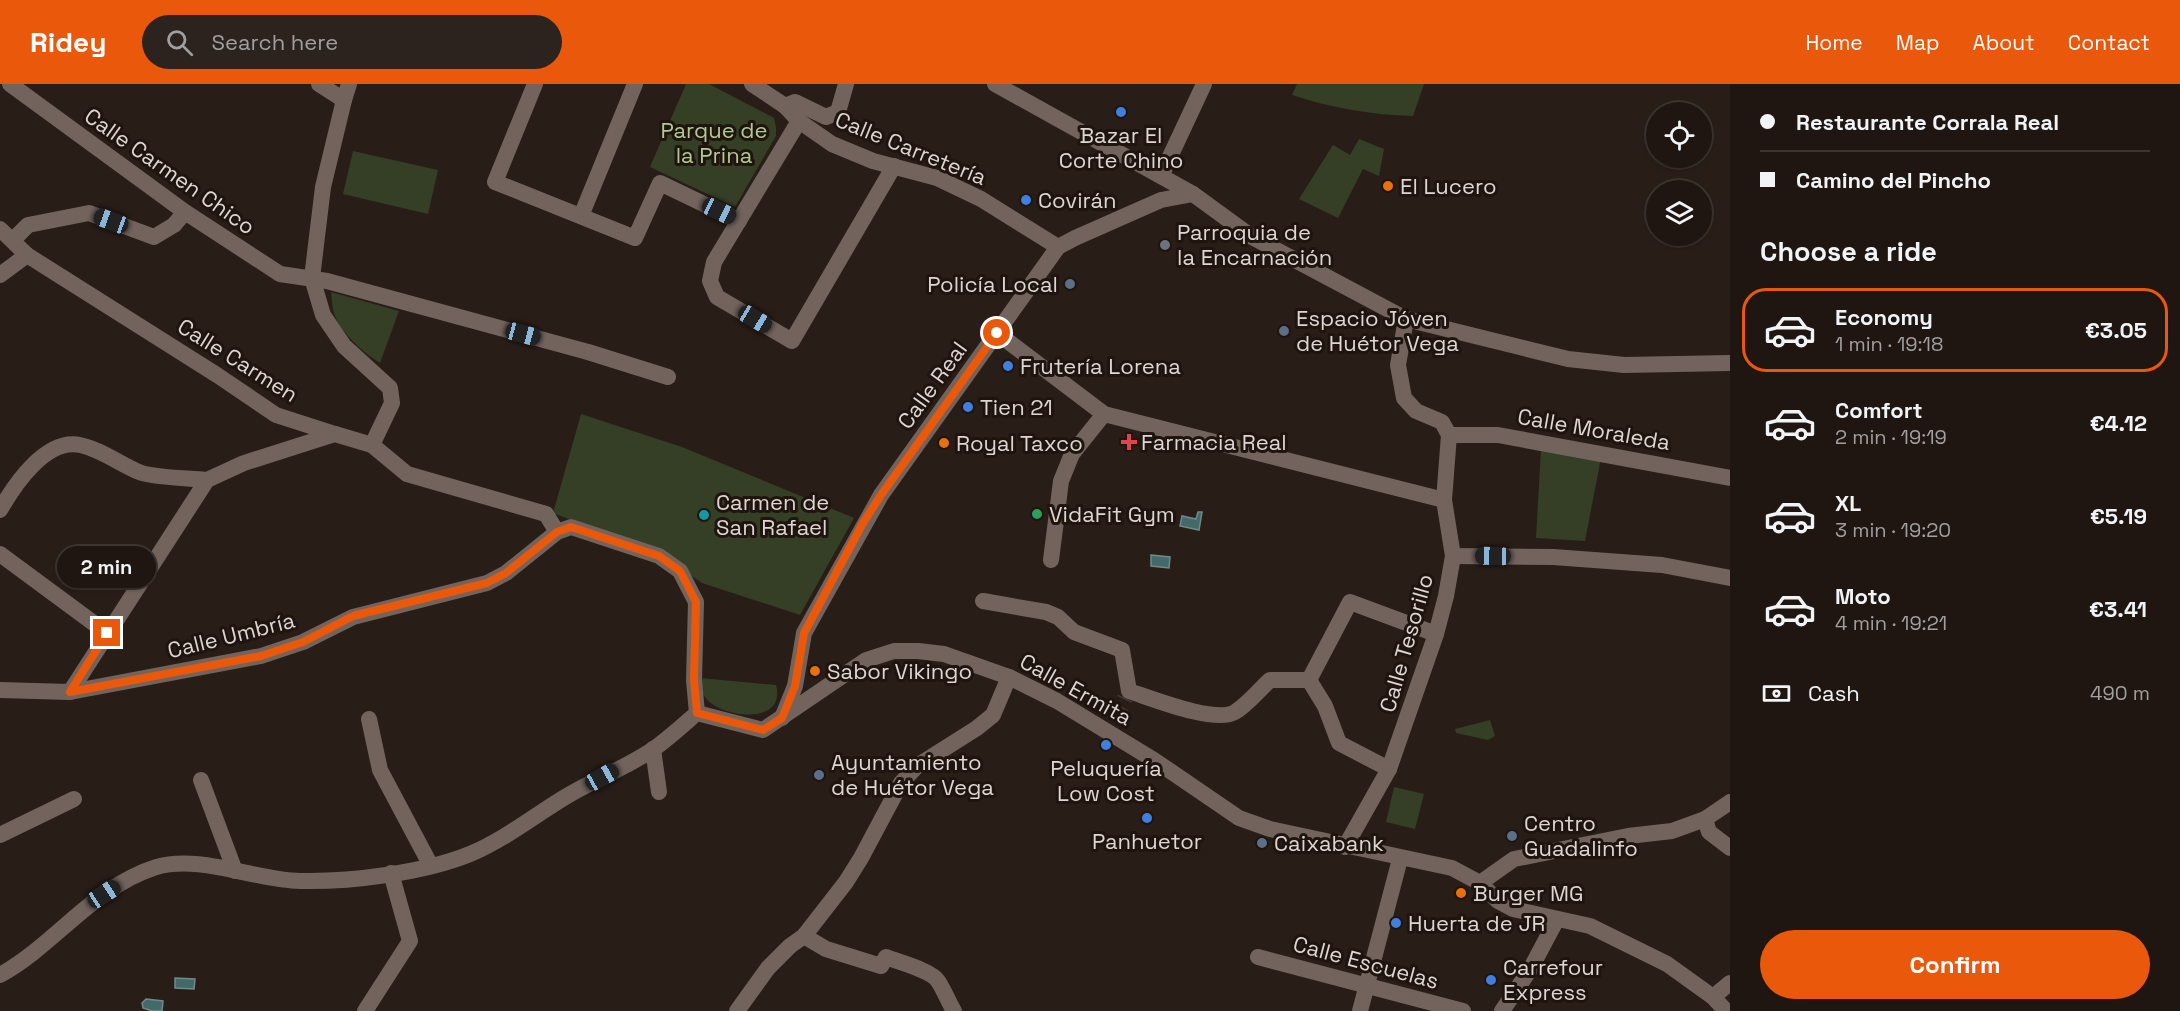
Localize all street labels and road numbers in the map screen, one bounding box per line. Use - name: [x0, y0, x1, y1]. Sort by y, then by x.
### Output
- street label: Calle Carmen Chico: [79, 102, 261, 240]
- street label: Calle Carretería: [831, 105, 991, 191]
- street label: Calle Carmen: [173, 312, 303, 408]
- street label: Calle Real: [891, 336, 973, 434]
- street label: Calle Moraleda: [1515, 402, 1673, 456]
- street label: Calle Tesorillo: [1373, 571, 1439, 715]
- street label: Calle Umbría: [164, 606, 298, 664]
- street label: Calle Ermita: [1015, 647, 1137, 731]
- street label: Calle Escuelas: [1290, 929, 1442, 995]

